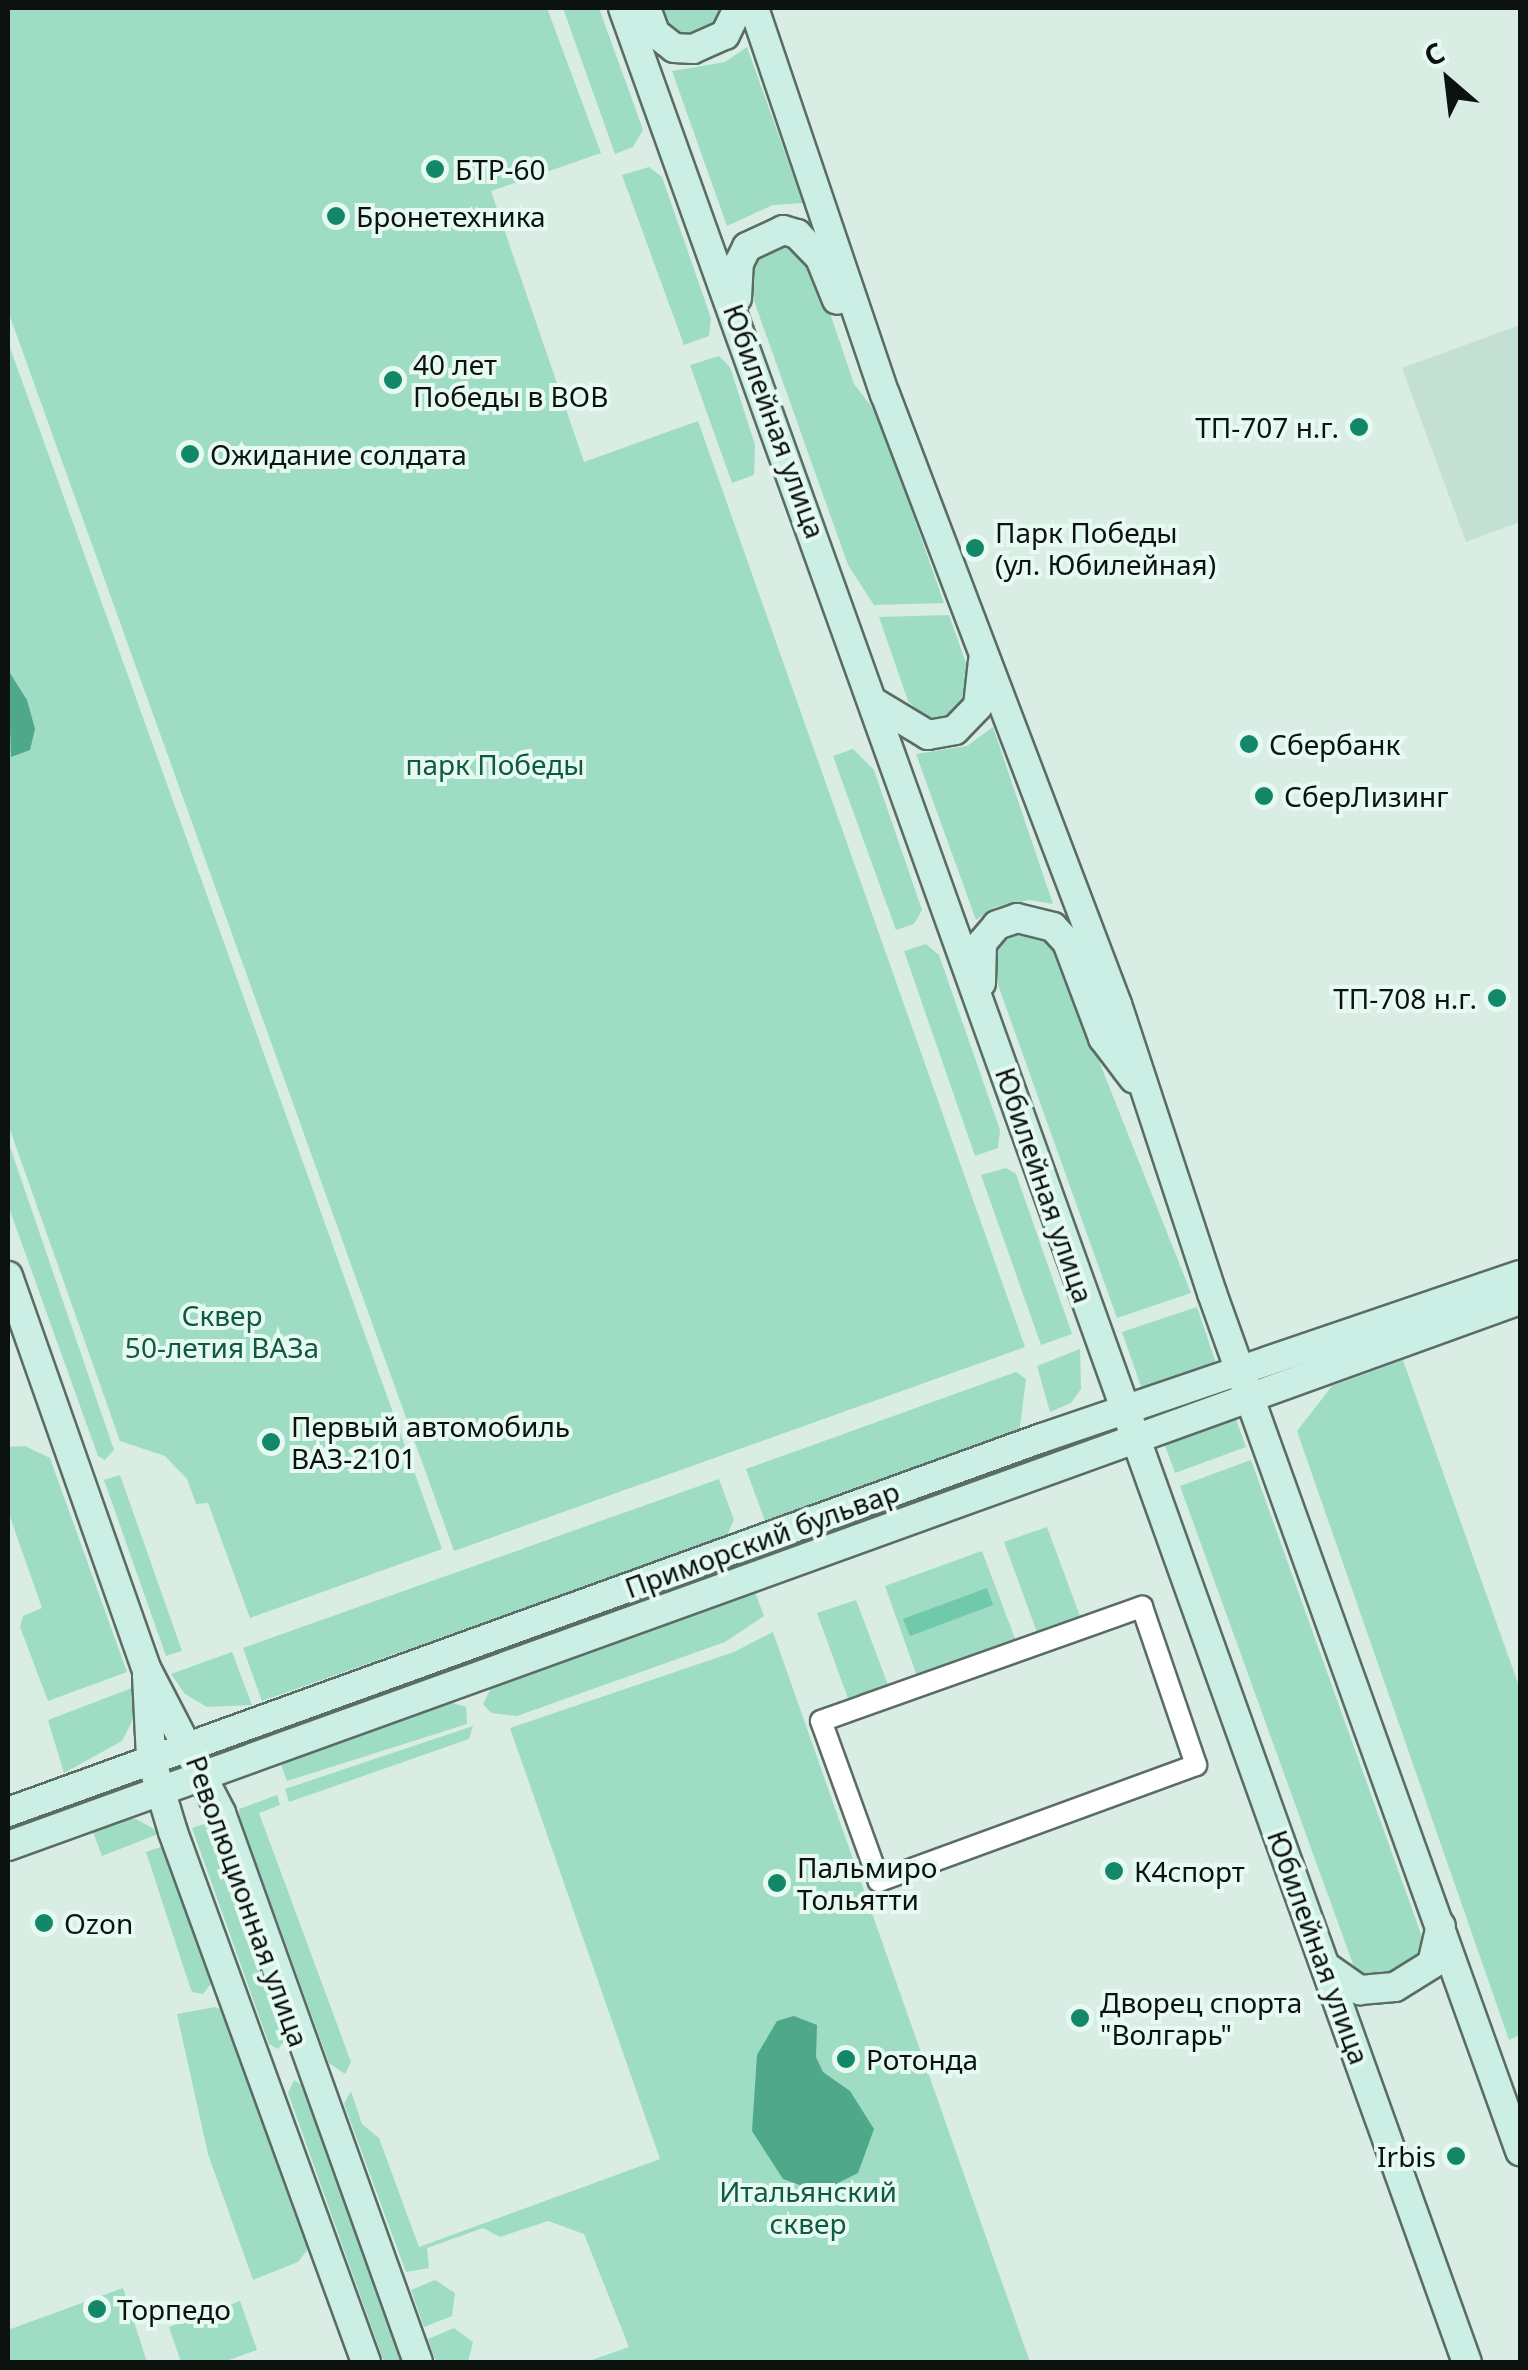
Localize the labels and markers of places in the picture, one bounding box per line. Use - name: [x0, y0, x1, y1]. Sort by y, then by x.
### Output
- place label: БТР-60: [455, 152, 545, 186]
- marker: БТР-60: [424, 158, 446, 180]
- place label: Бронетехника: [356, 199, 546, 233]
- marker: Бронетехника: [325, 205, 347, 227]
- place label: 40 лет Победы в ВОВ: [413, 347, 608, 413]
- marker: 40 лет Победы в ВОВ: [382, 369, 404, 391]
- place label: ТП-707 н.г.: [1195, 410, 1339, 444]
- marker: ТП-707 н.г.: [1348, 416, 1370, 438]
- place label: Ожидание солдата: [210, 437, 467, 471]
- marker: Ожидание солдата: [179, 443, 201, 465]
- place label: Парк Победы (ул. Юбилейная): [995, 515, 1216, 581]
- marker: Парк Победы (ул. Юбилейная): [964, 537, 986, 559]
- place label: Сбербанк: [1269, 727, 1400, 761]
- marker: Сбербанк: [1238, 733, 1260, 755]
- place label: СберЛизинг: [1284, 779, 1449, 813]
- marker: СберЛизинг: [1253, 785, 1275, 807]
- place label: ТП-708 н.г.: [1333, 981, 1477, 1015]
- marker: ТП-708 н.г.: [1486, 987, 1508, 1009]
- place label: Первый автомобиль ВАЗ-2101: [291, 1409, 570, 1475]
- marker: Первый автомобиль ВАЗ-2101: [260, 1431, 282, 1453]
- place label: Пальмиро Тольятти: [797, 1850, 937, 1916]
- place label: К4спорт: [1134, 1854, 1245, 1888]
- marker: К4спорт: [1103, 1860, 1125, 1882]
- marker: Пальмиро Тольятти: [766, 1872, 788, 1894]
- place label: Ozon: [64, 1906, 133, 1940]
- marker: Ozon: [33, 1912, 55, 1934]
- place label: Дворец спорта "Волгарь": [1100, 1985, 1302, 2051]
- marker: Дворец спорта "Волгарь": [1069, 2007, 1091, 2029]
- place label: Ротонда: [866, 2042, 978, 2076]
- marker: Ротонда: [835, 2048, 857, 2070]
- place label: Irbis: [1377, 2139, 1436, 2173]
- marker: Irbis: [1445, 2145, 1467, 2167]
- place label: Торпедо: [117, 2292, 231, 2326]
- marker: Торпедо: [86, 2298, 108, 2320]

